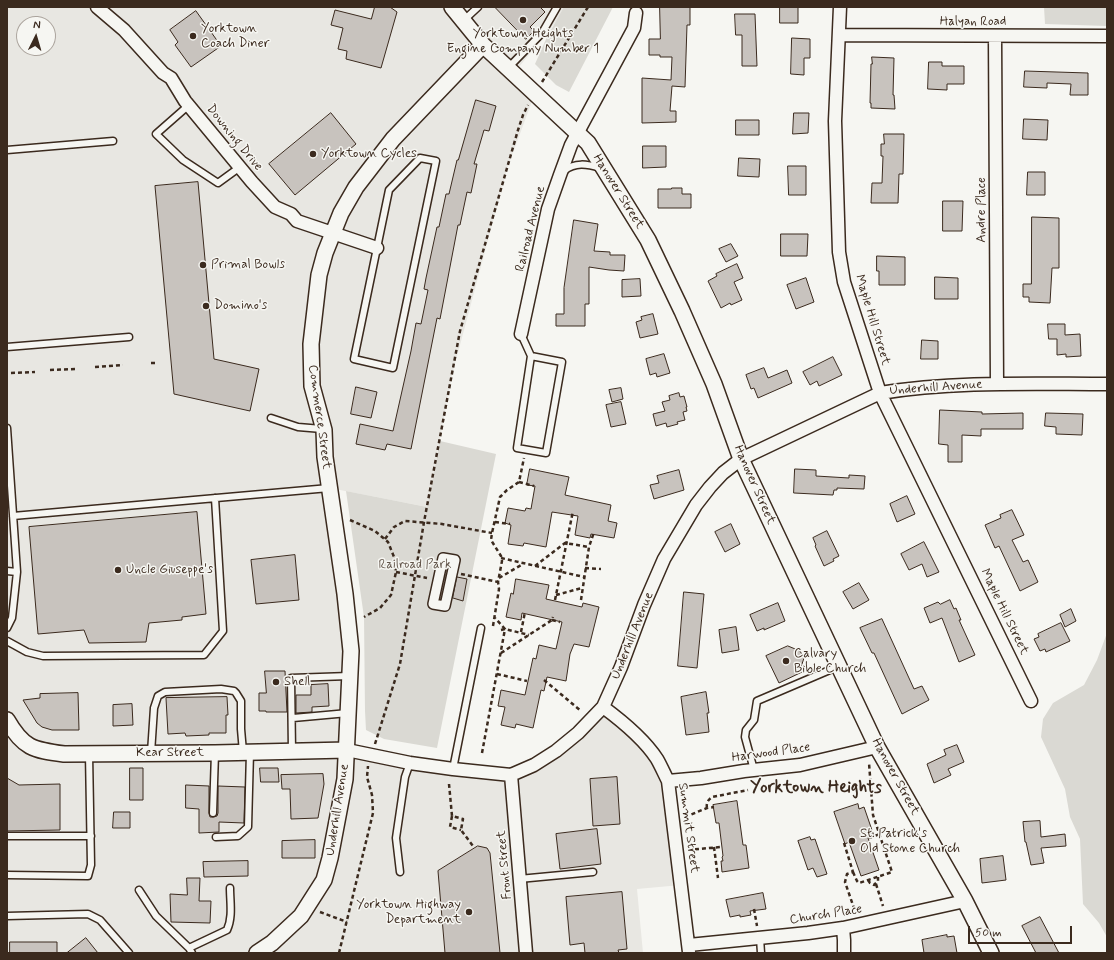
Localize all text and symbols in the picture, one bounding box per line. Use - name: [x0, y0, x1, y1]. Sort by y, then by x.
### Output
- street label: Halyan Road: [940, 14, 1006, 30]
- marker: Yorktown Heights Engine Company Number 1: [518, 15, 528, 25]
- north arrow: [16, 16, 56, 56]
- text: N: [33, 18, 41, 32]
- place label: Yorktown Coach Diner: [201, 21, 270, 52]
- place label: Yorktown Heights Engine Company Number 1: [447, 26, 599, 57]
- marker: Yorktown Coach Diner: [188, 31, 198, 41]
- street label: Downing Drive: [202, 102, 266, 174]
- place label: Yorktown Cycles: [321, 146, 417, 162]
- marker: Yorktown Cycles: [308, 149, 318, 159]
- street label: Hanover Street: [589, 152, 647, 232]
- street label: Andre Place: [974, 177, 990, 243]
- street label: Railroad Avenue: [513, 185, 549, 273]
- place label: Primal Bowls: [211, 257, 285, 273]
- marker: Primal Bowls: [198, 260, 208, 270]
- street label: Maple Hill Street: [851, 273, 893, 367]
- place label: Domino's: [214, 298, 267, 314]
- marker: Domino's: [201, 301, 211, 311]
- street label: Commerce Street: [304, 364, 334, 470]
- street label: Underhill Avenue: [889, 377, 983, 399]
- street label: Hanover Street: [730, 443, 778, 527]
- park label: Railroad Park: [379, 557, 451, 573]
- place label: Uncle Giuseppe's: [126, 562, 213, 578]
- marker: Uncle Giuseppe's: [113, 565, 123, 575]
- street label: Maple Hill Street: [976, 566, 1032, 658]
- street label: Underhill Avenue: [608, 590, 658, 682]
- place label: Calvary Bible Church: [794, 646, 866, 677]
- marker: Calvary Bible Church: [781, 656, 791, 666]
- place label: Shell: [284, 674, 310, 690]
- marker: Shell: [271, 677, 281, 687]
- street label: Hanover Street: [868, 736, 922, 818]
- street label: Harwood Place: [731, 740, 811, 766]
- street label: Kear Street: [136, 745, 204, 761]
- street label: Underhill Avenue: [323, 763, 353, 857]
- district label: Yorktown Heights: [750, 778, 882, 798]
- street label: Summit Street: [674, 782, 702, 874]
- place label: St. Patrick's Old Stone Church: [860, 826, 960, 857]
- street label: Front Street: [494, 830, 516, 900]
- marker: St. Patrick's Old Stone Church: [847, 836, 857, 846]
- place label: Yorktown Highway Department: [356, 897, 461, 928]
- street label: Church Place: [789, 902, 863, 928]
- marker: Yorktown Highway Department: [464, 907, 474, 917]
- scale bar: [970, 918, 1074, 944]
- text: 50 m: [975, 925, 1002, 941]

